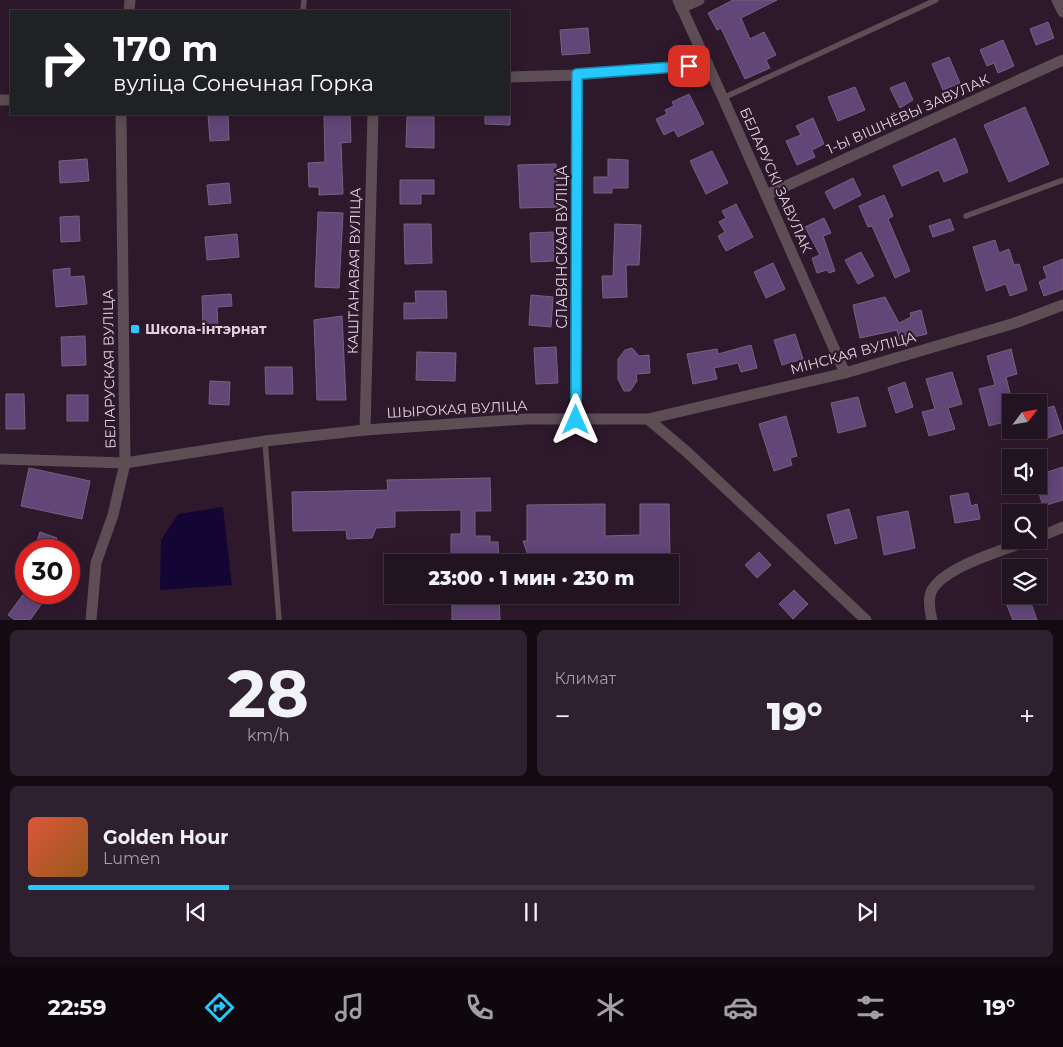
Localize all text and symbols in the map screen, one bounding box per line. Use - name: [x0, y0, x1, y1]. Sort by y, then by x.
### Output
- text: 170 m: [113, 27, 218, 70]
- icon: right: [30, 30, 95, 95]
- pin: [668, 45, 710, 87]
- icon: arrive: [675, 52, 703, 80]
- text: вуліца Сонечная Горка: [113, 70, 374, 97]
- street label: 1-Ы ВІШНЁВЫ ЗАВУЛАК: [824, 70, 992, 158]
- street label: БЕЛАРУСКІ ЗАВУЛАК: [736, 105, 816, 255]
- street label: СЛАВЯНСКАЯ ВУЛІЦА: [553, 165, 571, 329]
- street label: КАШТАНАВАЯ ВУЛІЦА: [344, 187, 364, 354]
- street label: БЕЛАРУСКАЯ ВУЛІЦА: [99, 288, 119, 449]
- place label: Школа-інтэрнат: [145, 320, 267, 338]
- marker: Школа-інтэрнат: [129, 323, 141, 335]
- street label: МІНСКАЯ ВУЛІЦА: [788, 327, 918, 378]
- position arrow: [549, 393, 601, 445]
- north arrow: [1002, 394, 1048, 439]
- map controls: [1002, 394, 1047, 604]
- street label: ШЫРОКАЯ ВУЛІЦА: [386, 396, 528, 422]
- button: sound: [1002, 449, 1047, 494]
- button: search: [1002, 504, 1047, 549]
- speed limit sign: 30: [15, 539, 80, 604]
- button: layers: [1002, 559, 1047, 604]
- text: 23:00 · 1 мин · 230 m: [429, 567, 634, 590]
- text: 28: [228, 654, 309, 733]
- text: Климат: [555, 669, 616, 688]
- text: 19°: [767, 693, 823, 740]
- text: −: [555, 699, 571, 733]
- text: +: [1019, 699, 1035, 733]
- text: km/h: [247, 726, 290, 745]
- text: Golden Hour: [103, 826, 229, 849]
- text: Lumen: [103, 849, 161, 868]
- icon: previous: [182, 898, 210, 926]
- icon: pause: [517, 898, 545, 926]
- icon: next: [853, 898, 881, 926]
- icon: directions: [202, 990, 237, 1025]
- icon: music: [332, 990, 367, 1025]
- icon: phone: [462, 990, 497, 1025]
- icon: climate: [593, 990, 628, 1025]
- icon: car: [723, 990, 758, 1025]
- icon: filters: [853, 990, 888, 1025]
- text: 22:59: [48, 994, 106, 1021]
- text: 19°: [983, 994, 1015, 1021]

